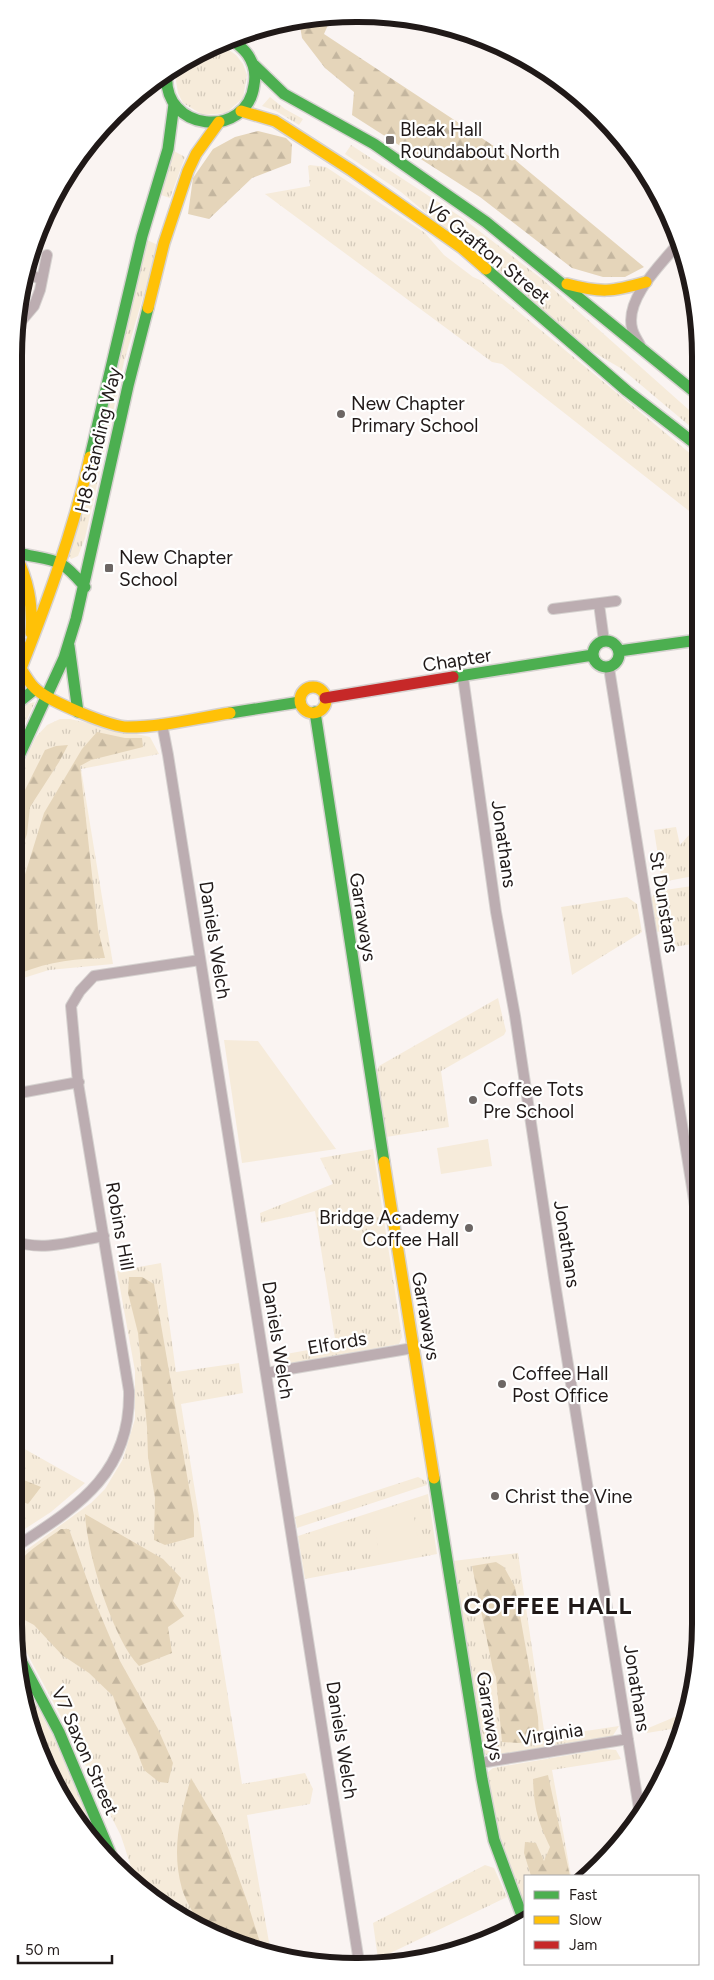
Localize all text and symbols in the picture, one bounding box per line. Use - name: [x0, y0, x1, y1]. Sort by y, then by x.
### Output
- place label: Bleak Hall Roundabout North: [400, 118, 560, 163]
- marker: Bleak Hall Roundabout North: [384, 134, 396, 146]
- street label: V6 Grafton Street: [421, 195, 555, 309]
- street label: H8 Standing Way: [70, 365, 126, 515]
- place label: New Chapter Primary School: [351, 392, 479, 437]
- marker: New Chapter Primary School: [335, 408, 347, 420]
- place label: New Chapter School: [119, 546, 233, 591]
- marker: New Chapter School: [103, 562, 115, 574]
- street label: Chapter: [421, 643, 494, 677]
- street label: Jonathans: [486, 799, 522, 889]
- street label: St Dunstans: [645, 849, 683, 955]
- street label: Garraways: [345, 871, 381, 963]
- street label: Daniels Welch: [194, 880, 236, 1000]
- place label: Coffee Tots Pre School: [483, 1078, 584, 1123]
- marker: Coffee Tots Pre School: [467, 1094, 479, 1106]
- street label: Robins Hill: [101, 1180, 139, 1272]
- street label: Jonathans: [549, 1199, 585, 1289]
- place label: Bridge Academy Coffee Hall: [319, 1206, 459, 1251]
- marker: Bridge Academy Coffee Hall: [463, 1222, 475, 1234]
- street label: Garraways: [407, 1270, 445, 1362]
- street label: Daniels Welch: [257, 1280, 299, 1400]
- street label: Elfords: [306, 1326, 369, 1360]
- place label: Coffee Hall Post Office: [512, 1362, 608, 1407]
- marker: Coffee Hall Post Office: [496, 1378, 508, 1390]
- place label: Christ the Vine: [505, 1485, 632, 1508]
- marker: Christ the Vine: [489, 1490, 501, 1502]
- district label: COFFEE HALL: [464, 1591, 632, 1620]
- street label: Jonathans: [619, 1643, 655, 1733]
- street label: Garraways: [472, 1670, 508, 1762]
- street label: Daniels Welch: [321, 1680, 363, 1800]
- street label: V7 Saxon Street: [46, 1683, 124, 1819]
- street label: Virginia: [517, 1718, 585, 1750]
- legend: [524, 1875, 699, 1965]
- text: Fast: [569, 1886, 598, 1904]
- text: Slow: [569, 1911, 602, 1929]
- scale bar: [18, 1932, 111, 1964]
- text: Jam: [569, 1936, 597, 1954]
- text: 50 m: [25, 1941, 60, 1959]

